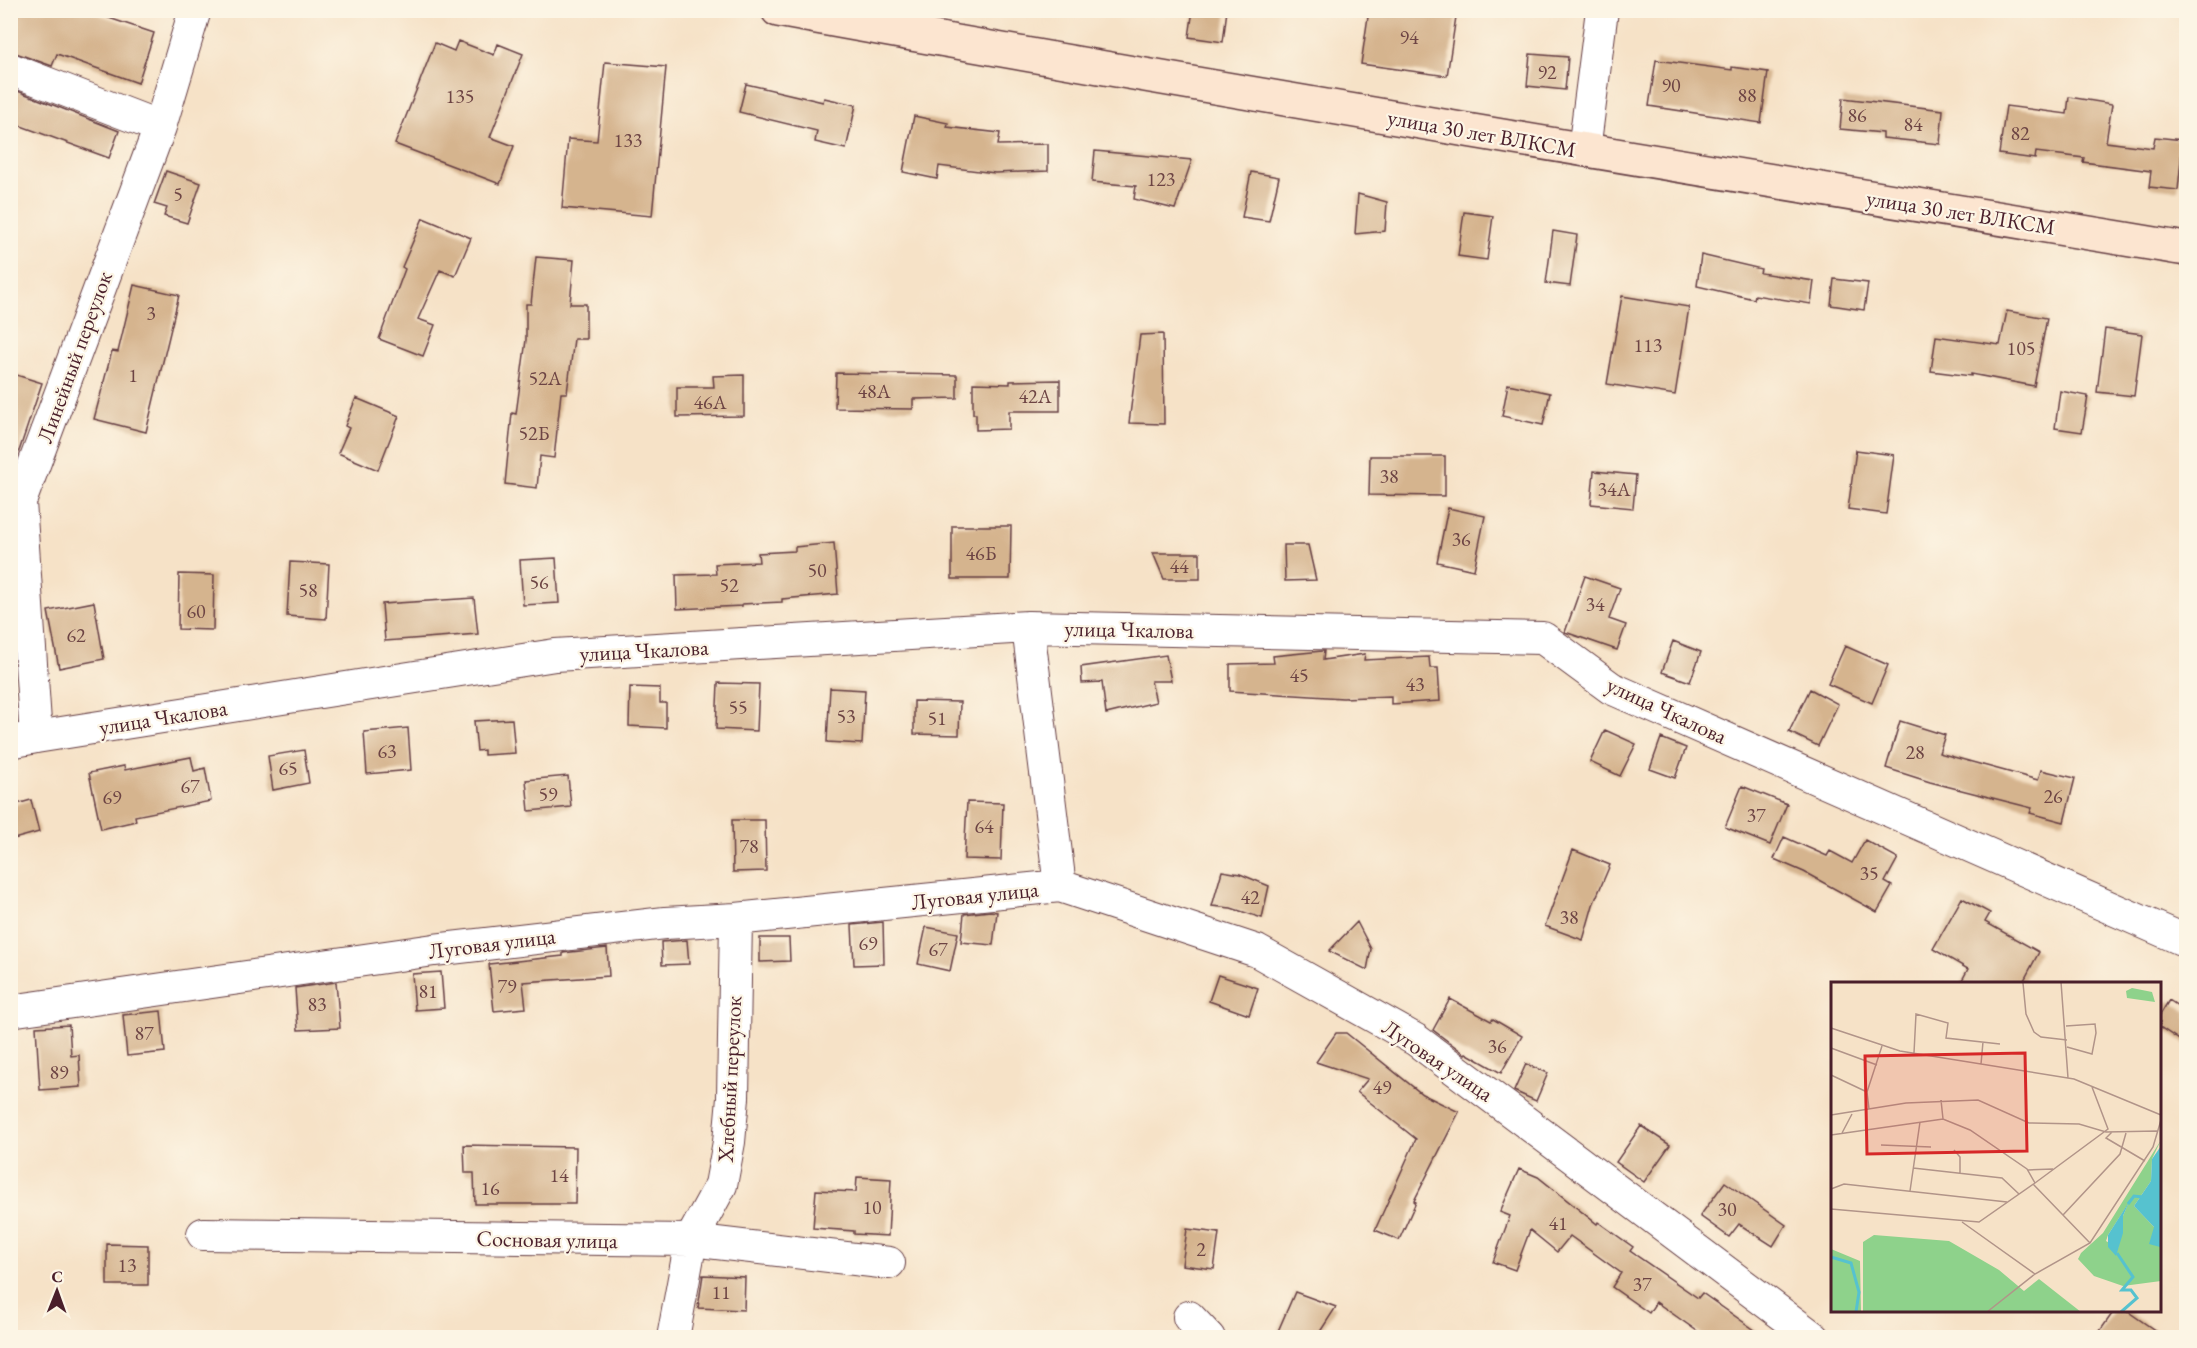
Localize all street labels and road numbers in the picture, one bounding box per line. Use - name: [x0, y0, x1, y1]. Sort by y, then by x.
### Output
- street label: улица 30 лет ВЛКСМ: [1385, 103, 1579, 164]
- street label: улица 30 лет ВЛКСМ: [1864, 183, 2058, 242]
- street label: Линейный переулок: [30, 267, 119, 447]
- street label: улица Чкалова: [1064, 614, 1194, 645]
- street label: улица Чкалова: [579, 633, 710, 668]
- street label: улица Чкалова: [1602, 670, 1732, 751]
- street label: улица Чкалова: [97, 693, 229, 742]
- street label: Луговая улица: [910, 874, 1040, 917]
- street label: Луговая улица: [427, 921, 557, 966]
- street label: Хлебный переулок: [711, 995, 748, 1164]
- street label: Луговая улица: [1377, 1013, 1499, 1108]
- street label: Сосновая улица: [476, 1224, 618, 1255]

